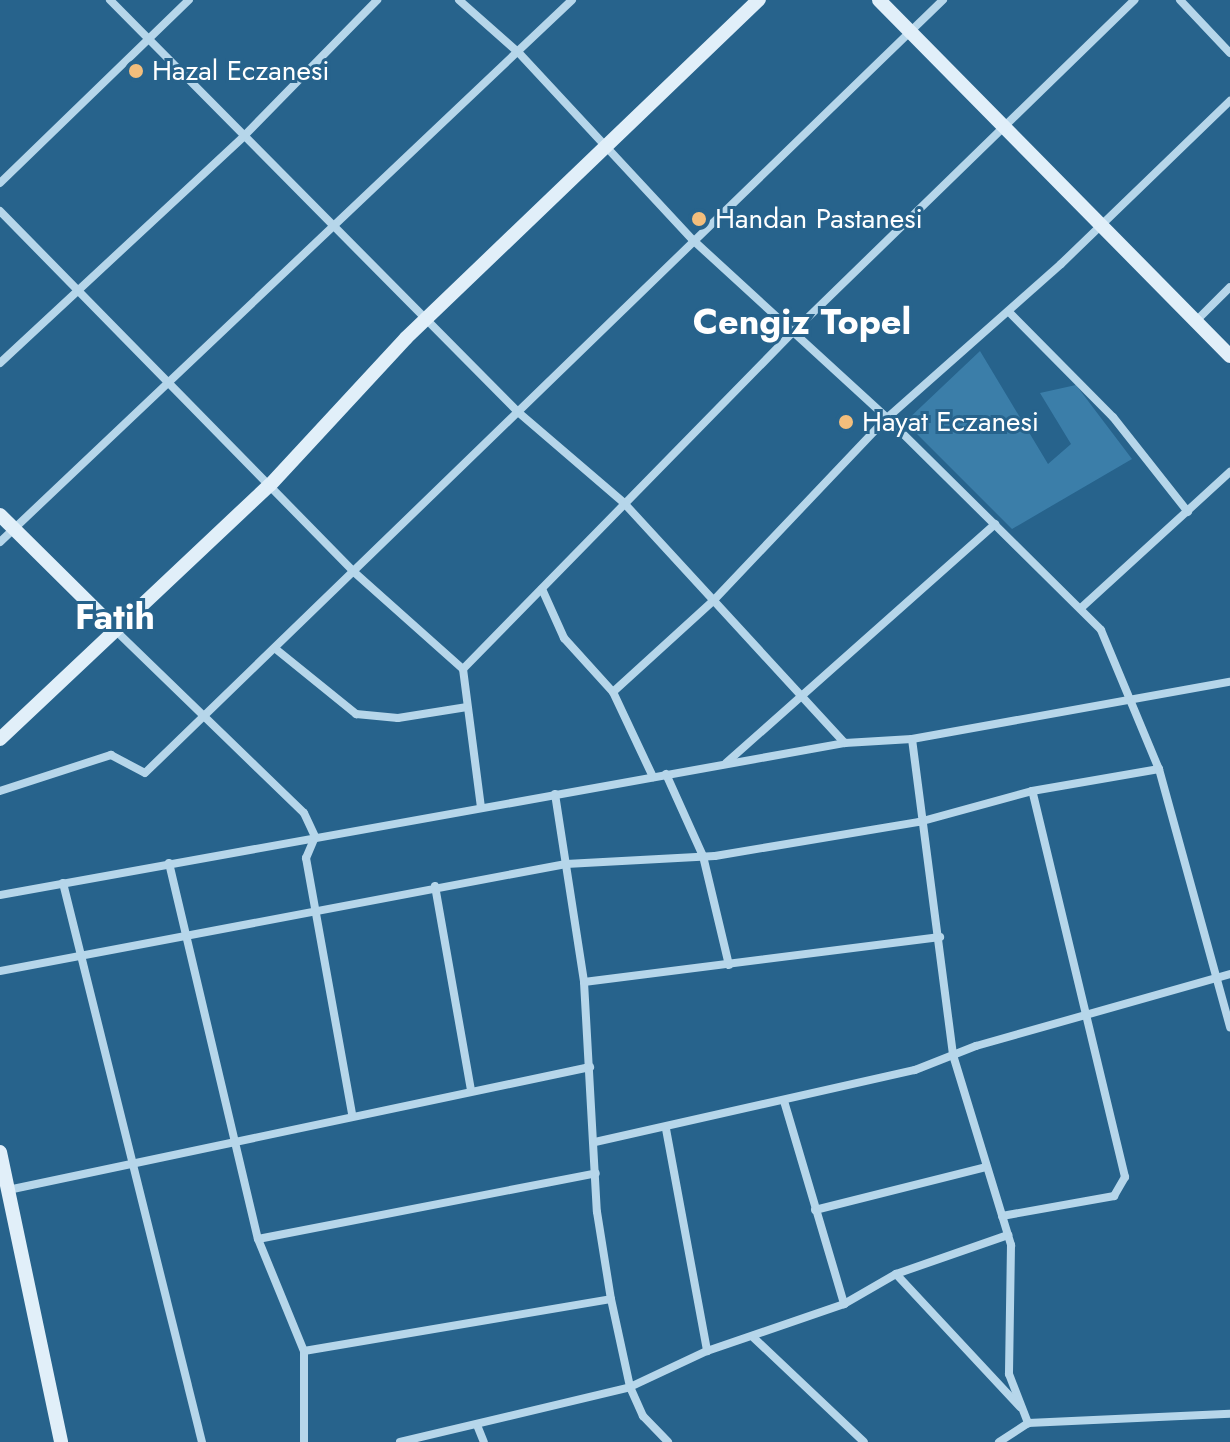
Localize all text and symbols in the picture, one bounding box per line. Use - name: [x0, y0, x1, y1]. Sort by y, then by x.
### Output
- place label: Hazal Eczanesi: [152, 54, 329, 88]
- marker: Hazal Eczanesi: [127, 62, 145, 80]
- place label: Handan Pastanesi: [715, 202, 923, 236]
- marker: Handan Pastanesi: [690, 210, 708, 228]
- district label: Cengiz Topel: [693, 300, 911, 344]
- place label: Hayat Eczanesi: [862, 405, 1039, 439]
- marker: Hayat Eczanesi: [837, 413, 855, 431]
- district label: Fatih: [75, 595, 155, 639]

